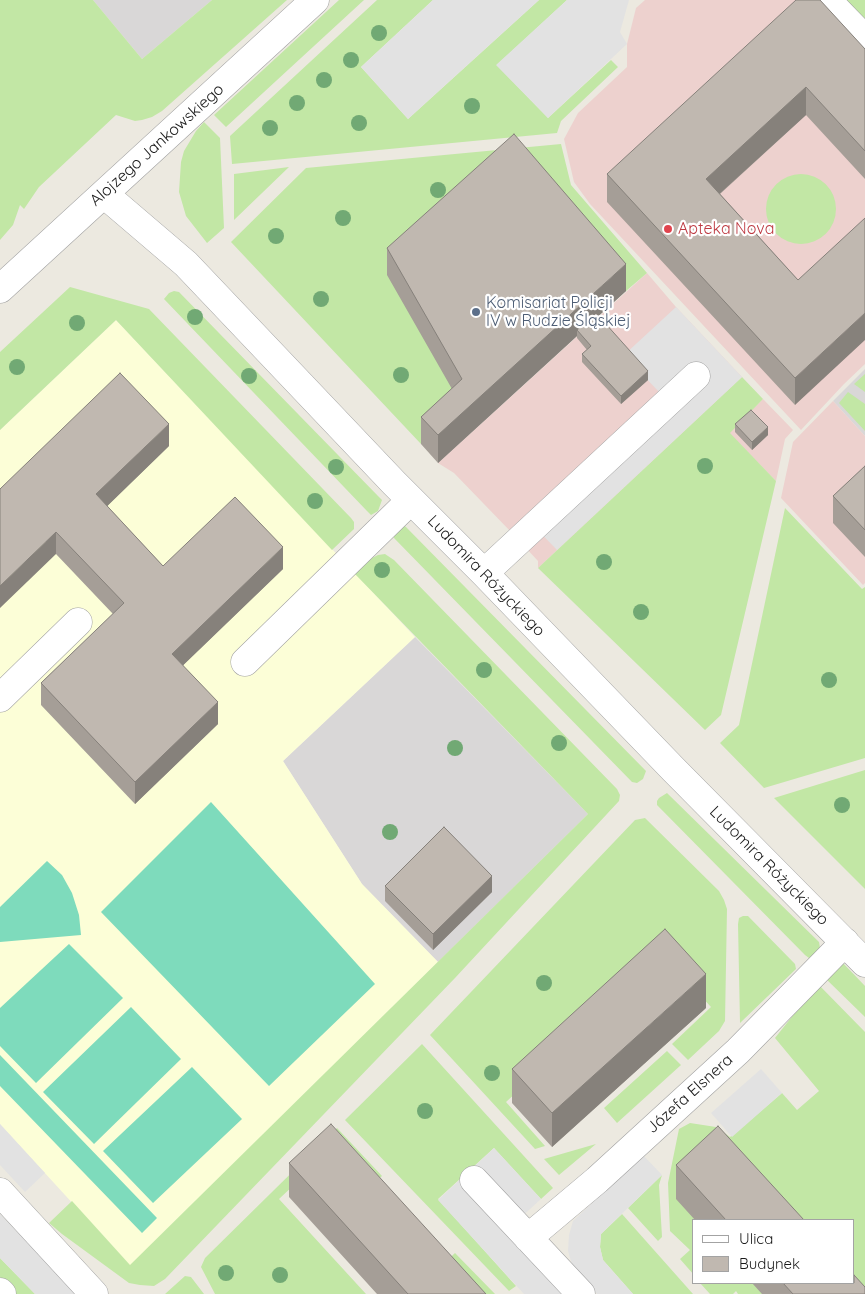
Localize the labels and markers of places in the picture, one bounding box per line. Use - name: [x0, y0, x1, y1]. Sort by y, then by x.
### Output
- place label: Apteka Nova: [678, 219, 774, 239]
- marker: Apteka Nova: [662, 223, 674, 235]
- place label: Komisariat Policji IV w Rudzie Śląskiej: [486, 293, 630, 331]
- marker: Komisariat Policji IV w Rudzie Śląskiej: [470, 306, 482, 318]

